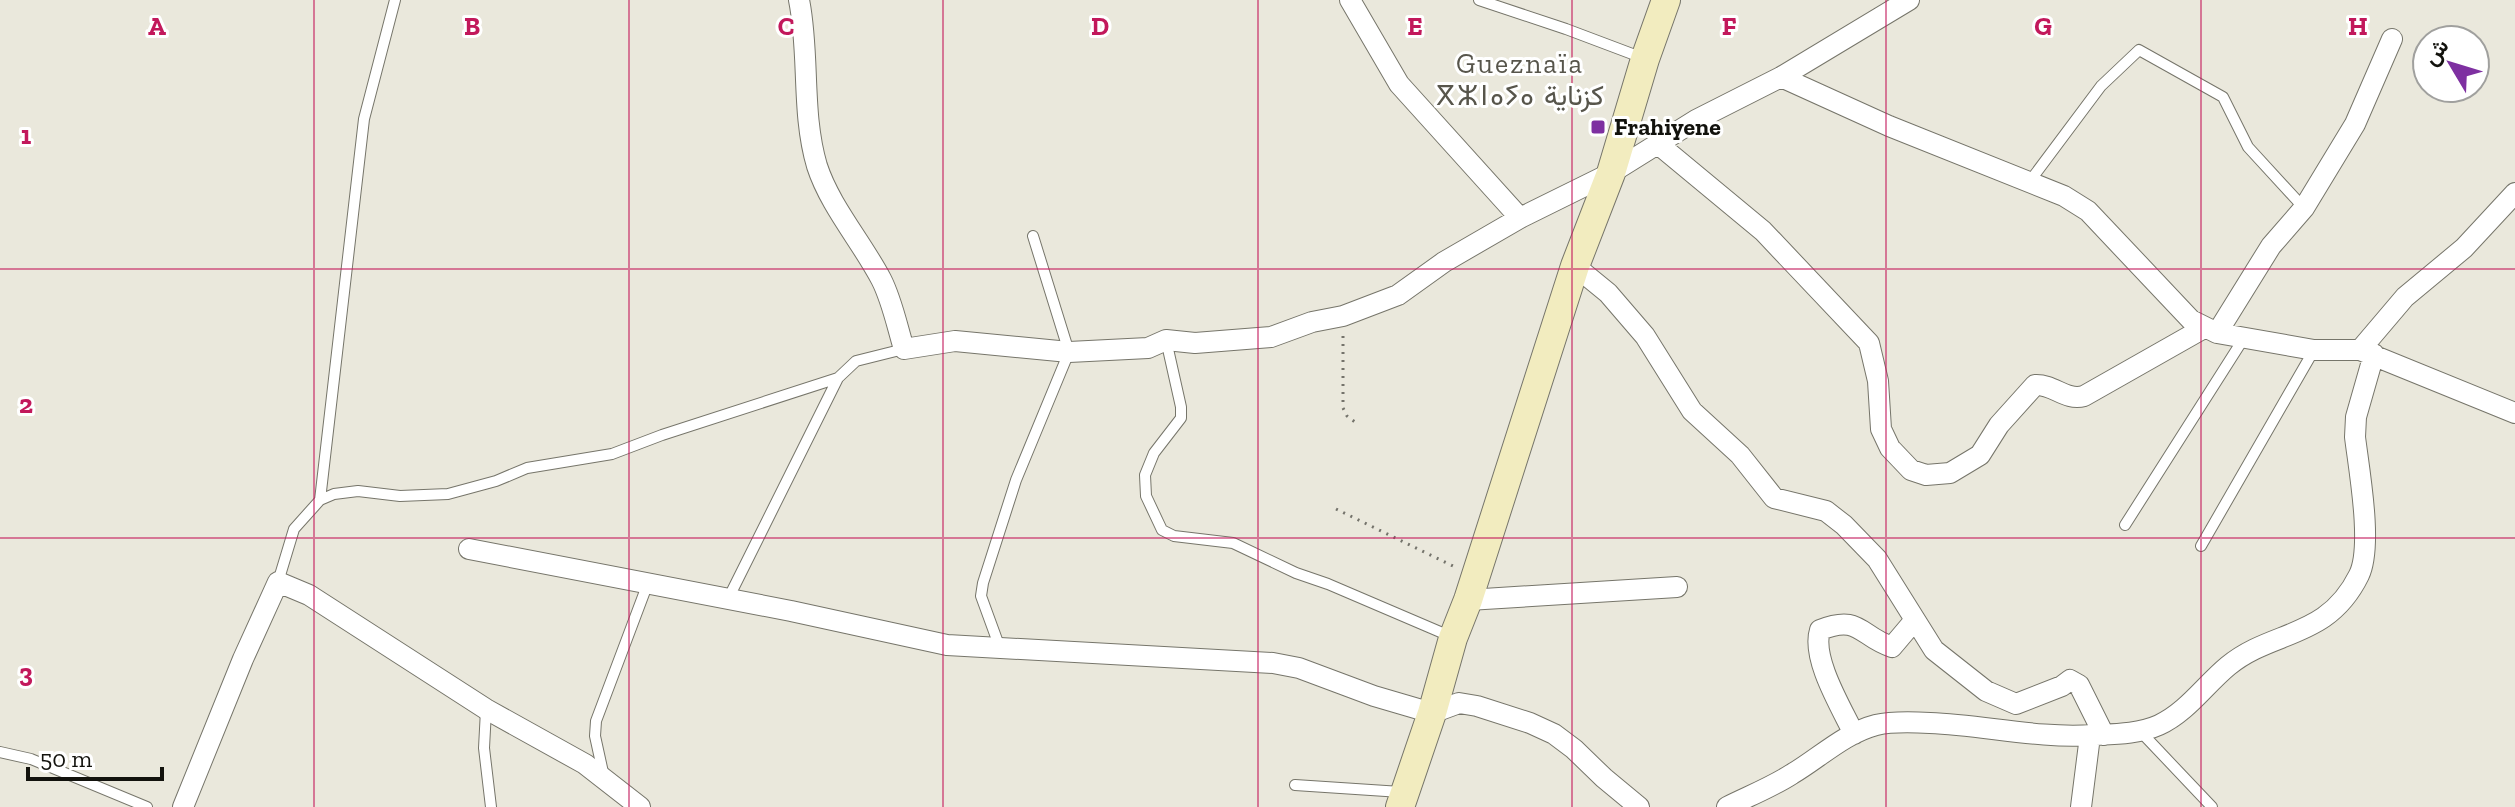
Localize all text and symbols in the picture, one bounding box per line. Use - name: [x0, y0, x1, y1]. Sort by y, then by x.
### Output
- text: A: [148, 10, 166, 42]
- text: B: [464, 10, 480, 42]
- text: C: [778, 10, 794, 42]
- text: D: [1091, 10, 1109, 42]
- text: E: [1407, 10, 1423, 42]
- text: F: [1722, 10, 1737, 42]
- text: G: [2034, 10, 2052, 42]
- text: H: [2348, 10, 2368, 42]
- north arrow: [2411, 24, 2491, 104]
- text: ش: [2417, 33, 2454, 71]
- district label: Gueznaïa ⴳⵣⵏⴰⵢⴰ كزناية: [1436, 47, 1604, 113]
- place label: Frahiyene: [1614, 112, 1721, 141]
- marker: Frahiyene: [1589, 118, 1607, 136]
- text: 1: [21, 119, 32, 151]
- text: 2: [19, 388, 33, 420]
- text: 3: [19, 657, 33, 689]
- scale bar: [28, 731, 162, 781]
- text: 50 m: [40, 744, 93, 773]

